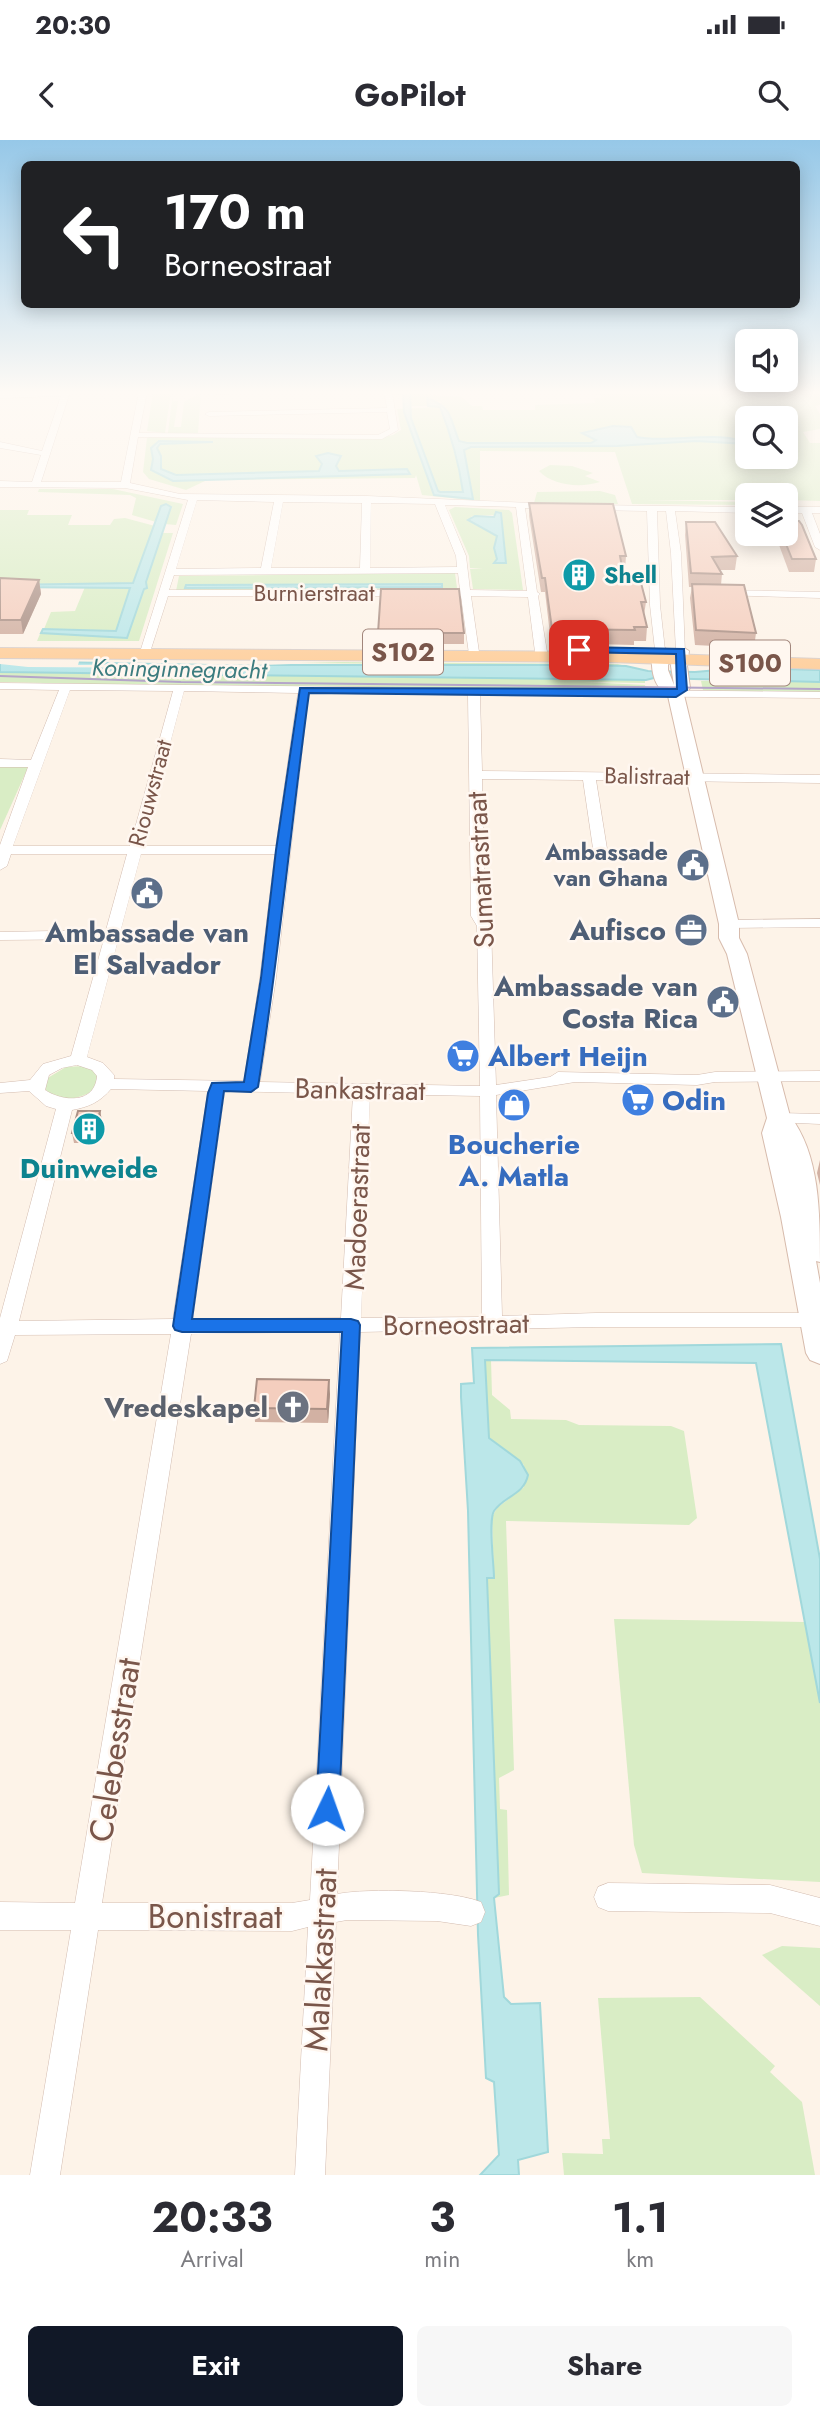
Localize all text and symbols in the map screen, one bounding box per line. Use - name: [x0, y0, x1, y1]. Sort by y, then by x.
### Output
- text: 20:30: [35, 6, 111, 44]
- text: GoPilot: [354, 72, 466, 118]
- icon: back: [28, 76, 66, 114]
- icon: search: [754, 76, 792, 114]
- text: 170 m: [164, 177, 306, 247]
- icon: left: [49, 189, 140, 280]
- text: Borneostraat: [164, 242, 331, 288]
- map controls: [735, 329, 798, 546]
- button: sound: [735, 329, 798, 392]
- button: search: [735, 406, 798, 469]
- button: layers: [735, 483, 798, 546]
- building icon: Shell: [560, 556, 598, 594]
- place label: Shell: [604, 558, 657, 592]
- street label: Burnierstraat: [254, 576, 375, 610]
- pin: [549, 620, 609, 680]
- road number: S102: [363, 630, 443, 674]
- icon: arrive: [560, 631, 598, 669]
- road number: S100: [710, 640, 790, 685]
- water label: Koninginnegracht: [91, 649, 268, 688]
- street label: Riouwstraat: [119, 735, 181, 850]
- street label: Balistraat: [604, 758, 691, 794]
- street label: Sumatrastraat: [456, 791, 505, 949]
- place label: Ambassade van Ghana: [544, 835, 668, 895]
- public building icon: Ambassade van Ghana: [674, 846, 712, 884]
- public building icon: Ambassade van El Salvador: [128, 874, 166, 912]
- place label: Aufisco: [568, 910, 666, 951]
- office icon: Aufisco: [672, 911, 710, 949]
- place label: Ambassade van El Salvador: [44, 912, 249, 985]
- place label: Ambassade van Costa Rica: [493, 966, 698, 1039]
- public building icon: Ambassade van Costa Rica: [704, 983, 742, 1021]
- place label: Albert Heijn: [487, 1036, 648, 1077]
- supermarket icon: Albert Heijn: [444, 1037, 482, 1075]
- street label: Bankastraat: [294, 1068, 426, 1111]
- place label: Odin: [662, 1080, 726, 1121]
- supermarket icon: Odin: [619, 1081, 657, 1119]
- shop icon: Boucherie A. Matla: [495, 1086, 533, 1124]
- building icon: Duinweide: [70, 1110, 108, 1148]
- street label: Madoerastraat: [334, 1123, 381, 1291]
- place label: Boucherie A. Matla: [448, 1124, 580, 1197]
- place label: Duinweide: [20, 1148, 158, 1189]
- street label: Borneostraat: [383, 1303, 530, 1346]
- place label: Vredeskapel: [103, 1387, 268, 1428]
- church icon: Vredeskapel: [274, 1388, 312, 1426]
- street label: Celebesstraat: [77, 1655, 152, 1845]
- position arrow: [290, 1772, 364, 1846]
- street label: Malakkastraat: [292, 1867, 349, 2053]
- street label: Bonistraat: [148, 1893, 282, 1940]
- text: 20:33: [152, 2187, 273, 2248]
- text: 3: [429, 2187, 455, 2248]
- text: 1.1: [612, 2187, 668, 2248]
- text: Arrival: [180, 2242, 244, 2276]
- text: min: [424, 2242, 460, 2276]
- text: km: [626, 2242, 654, 2276]
- button: Exit: [28, 2326, 403, 2406]
- button: Share: [417, 2326, 792, 2406]

